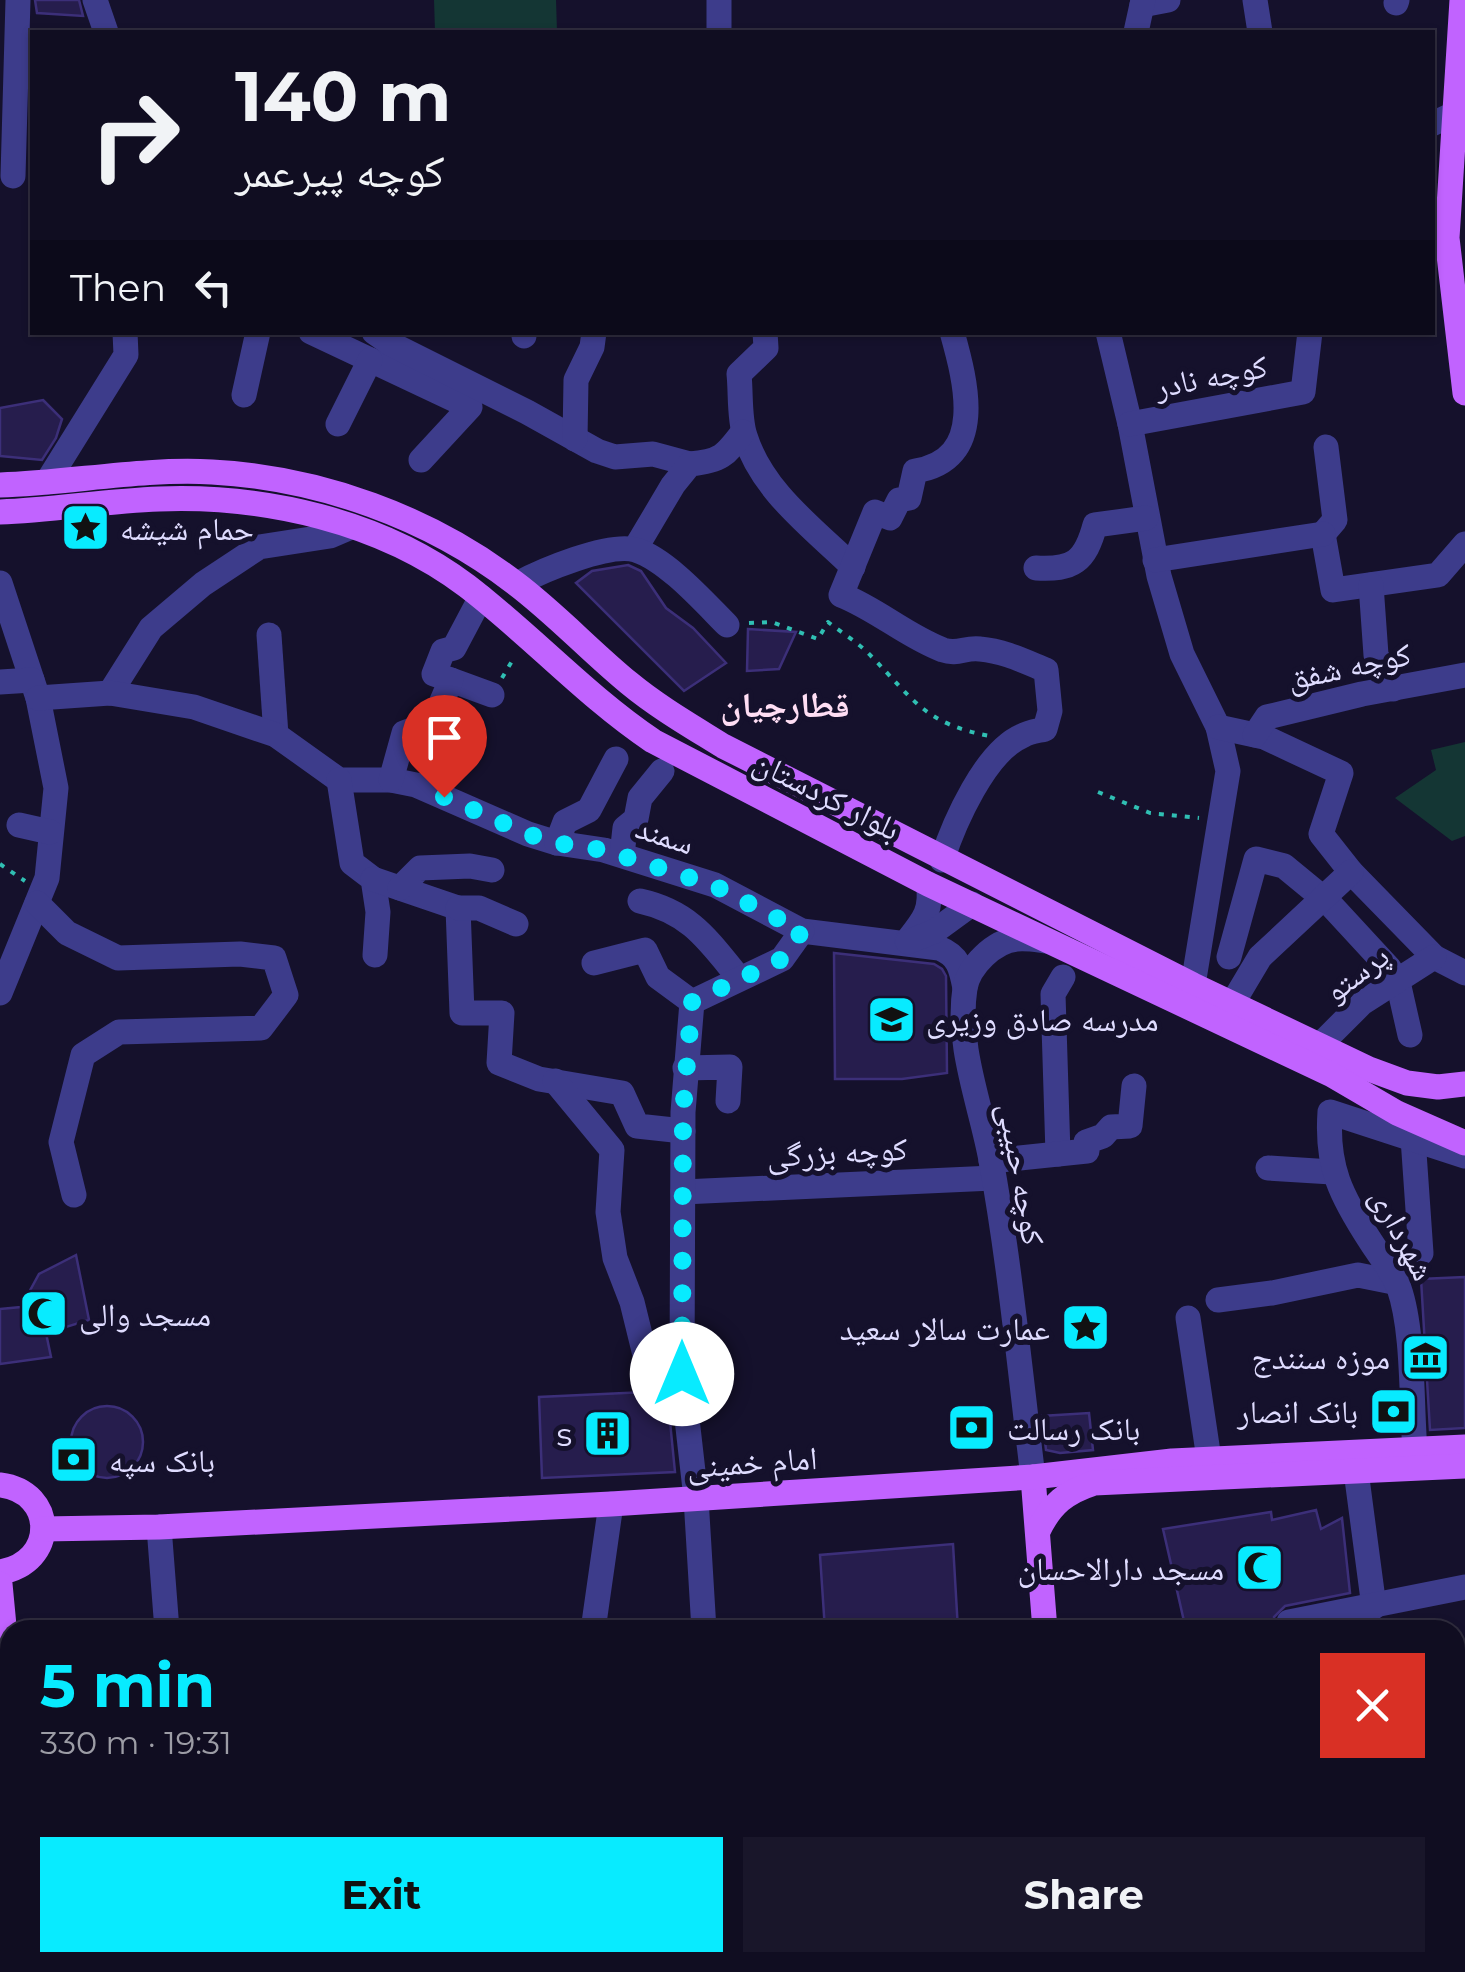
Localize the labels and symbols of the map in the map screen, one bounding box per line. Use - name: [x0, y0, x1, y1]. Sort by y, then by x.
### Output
- street label: کوچه نادر: [1150, 346, 1271, 406]
- place icon: حمام شیشه: [59, 502, 111, 554]
- place label: حمام شیشه: [120, 509, 254, 550]
- street label: کوچه شفق: [1284, 634, 1415, 699]
- district label: قطارچیان: [720, 683, 850, 726]
- pin: [402, 695, 487, 798]
- street label: بلوار کردستان: [747, 742, 907, 848]
- street label: سمند: [631, 807, 699, 863]
- street label: پرستو: [1316, 936, 1396, 1010]
- school or university icon: مدرسه صادق وزیری: [865, 993, 917, 1045]
- place label: مدرسه صادق وزیری: [926, 1000, 1159, 1040]
- street label: کوچه حبیبی: [989, 1100, 1054, 1248]
- street label: کوچه بزرگی: [766, 1129, 908, 1176]
- street label: شهرداری: [1363, 1181, 1443, 1287]
- mosque icon: مسجد والی: [18, 1288, 70, 1340]
- place label: مسجد والی: [79, 1295, 211, 1335]
- place icon: عمارت سالار سعید: [1059, 1302, 1111, 1354]
- place label: عمارت سالار سعید: [840, 1309, 1050, 1348]
- position arrow: [630, 1322, 734, 1426]
- museum icon: موزه سنندج: [1399, 1331, 1451, 1383]
- place label: موزه سنندج: [1251, 1338, 1390, 1378]
- bank icon: بانک انصار: [1367, 1385, 1419, 1437]
- place label: بانک انصار: [1236, 1392, 1358, 1431]
- bank icon: بانک رسالت: [946, 1402, 998, 1454]
- building icon: s: [581, 1408, 633, 1460]
- place label: بانک رسالت: [1007, 1409, 1140, 1448]
- place label: s: [556, 1415, 572, 1454]
- bank icon: بانک سپه: [48, 1434, 100, 1486]
- street label: امام خمینی: [685, 1438, 819, 1488]
- place label: بانک سپه: [109, 1441, 215, 1480]
- mosque icon: مسجد دارالاحسان: [1233, 1542, 1285, 1594]
- place label: مسجد دارالاحسان: [1018, 1549, 1224, 1588]

